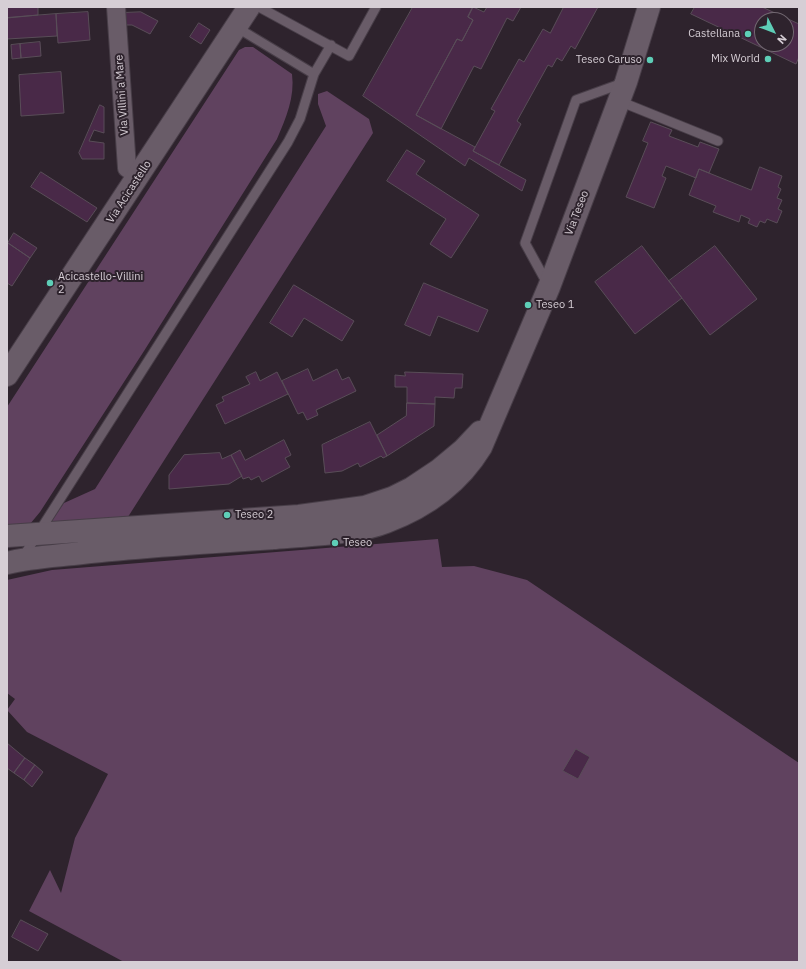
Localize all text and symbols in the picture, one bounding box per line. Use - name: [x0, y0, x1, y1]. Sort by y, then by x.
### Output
- north arrow: [754, 12, 794, 52]
- place label: Castellana: [688, 27, 740, 41]
- marker: Castellana: [743, 29, 753, 39]
- text: N: [774, 32, 790, 47]
- place label: Mix World: [711, 52, 760, 66]
- place label: Teseo Caruso: [576, 53, 642, 67]
- street label: Via Villini a Mare: [113, 54, 131, 136]
- marker: Mix World: [763, 54, 773, 64]
- marker: Teseo Caruso: [645, 55, 655, 65]
- street label: Via Acicastello: [104, 158, 154, 226]
- street label: Via Teseo: [562, 189, 592, 237]
- place label: Acicastello-Villini 2: [58, 270, 143, 296]
- marker: Acicastello-Villini 2: [45, 278, 55, 288]
- place label: Teseo 1: [536, 298, 574, 312]
- marker: Teseo 1: [523, 300, 533, 310]
- place label: Teseo 2: [235, 508, 273, 522]
- marker: Teseo 2: [222, 510, 232, 520]
- place label: Teseo: [343, 536, 372, 550]
- marker: Teseo: [330, 538, 340, 548]

